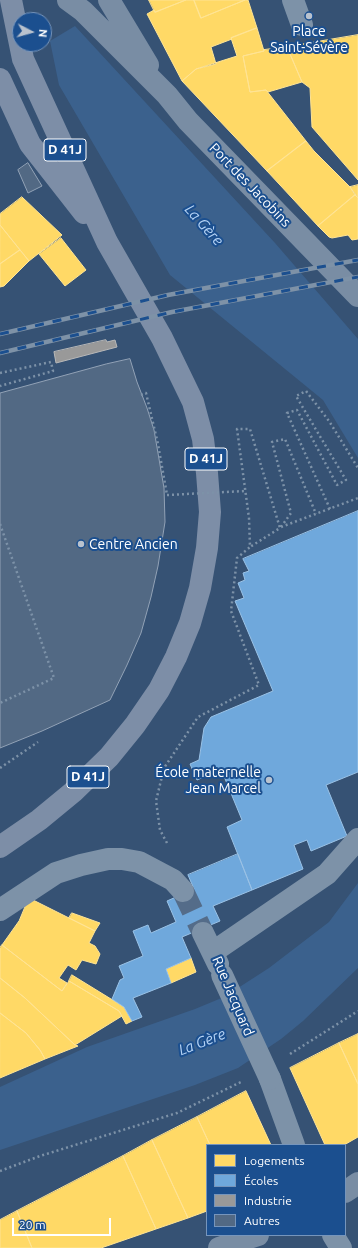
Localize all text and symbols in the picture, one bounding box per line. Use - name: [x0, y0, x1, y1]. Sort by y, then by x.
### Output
- marker: Place Saint-Sévère: [304, 11, 314, 21]
- north arrow: [12, 12, 52, 52]
- place label: Place Saint-Sévère: [270, 23, 348, 56]
- text: N: [37, 28, 49, 38]
- road number: D 41J: [44, 139, 86, 161]
- street label: Port des Jacobins: [206, 140, 294, 230]
- water label: La Gère: [181, 201, 227, 249]
- road number: D 41J: [185, 448, 227, 470]
- place label: Centre Ancien: [89, 536, 178, 552]
- marker: Centre Ancien: [76, 539, 86, 549]
- place label: École maternelle Jean Marcel: [155, 764, 261, 796]
- road number: D 41J: [67, 766, 109, 788]
- marker: École maternelle Jean Marcel: [264, 775, 274, 785]
- street label: Rue Jacquard: [209, 954, 257, 1038]
- water label: La Gère: [176, 1025, 228, 1059]
- legend: [206, 1144, 346, 1236]
- text: Logements: [244, 1154, 304, 1167]
- text: Écoles: [244, 1174, 278, 1187]
- text: Industrie: [244, 1194, 292, 1207]
- scale bar: [14, 1210, 113, 1236]
- text: Autres: [244, 1214, 280, 1227]
- text: 20 m: [19, 1218, 46, 1231]

